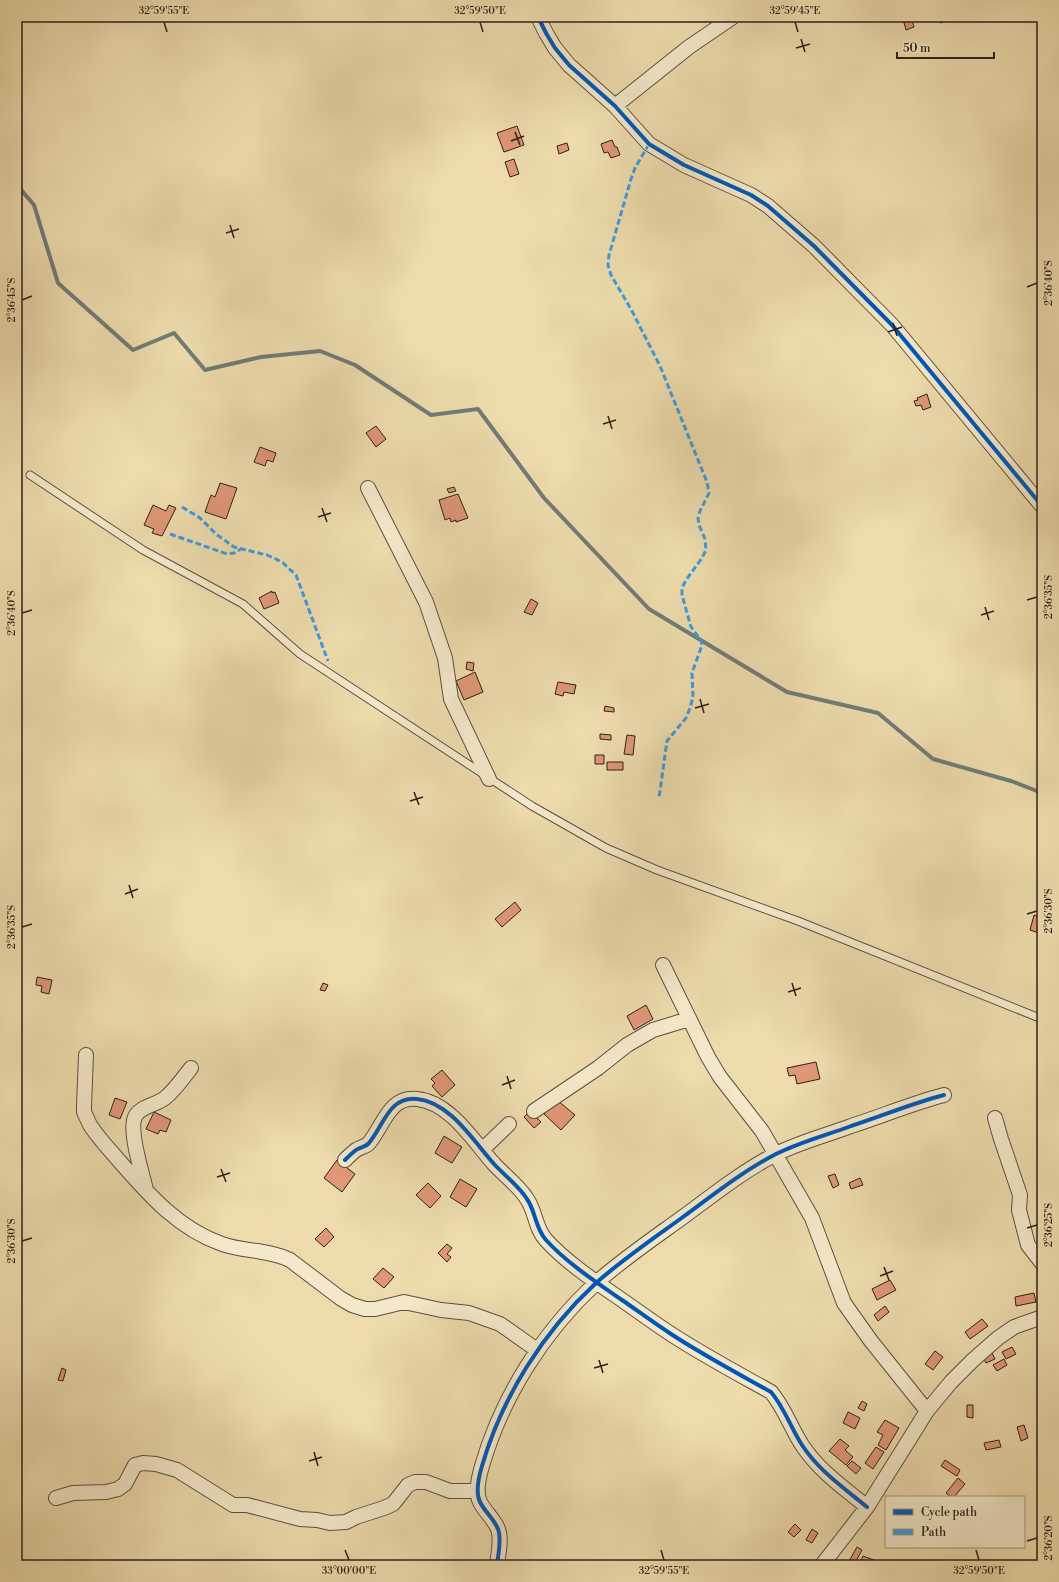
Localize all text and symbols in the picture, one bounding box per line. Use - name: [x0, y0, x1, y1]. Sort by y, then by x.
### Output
- text: 32°59'55"E: [139, 5, 189, 17]
- text: 32°59'50"E: [454, 5, 506, 17]
- text: 32°59'45"E: [770, 5, 821, 17]
- scale bar: [897, 34, 994, 60]
- text: 50 m: [903, 41, 931, 56]
- text: 2°36'40"S: [1043, 260, 1055, 306]
- text: 2°36'45"S: [6, 278, 18, 322]
- text: 2°36'35"S: [1043, 575, 1055, 619]
- text: 2°36'40"S: [6, 590, 18, 636]
- text: 2°36'30"S: [1043, 888, 1055, 934]
- text: 2°36'35"S: [6, 905, 18, 949]
- text: 2°36'25"S: [1043, 1203, 1055, 1247]
- text: 2°36'30"S: [6, 1218, 18, 1264]
- legend: [885, 1496, 1025, 1548]
- text: Cycle path: [921, 1505, 977, 1520]
- text: 2°36'20"S: [1043, 1515, 1055, 1561]
- text: Path: [921, 1525, 946, 1540]
- text: 33°00'00"E: [322, 1565, 376, 1577]
- text: 32°59'55"E: [639, 1565, 689, 1577]
- text: 32°59'50"E: [953, 1565, 1005, 1577]

